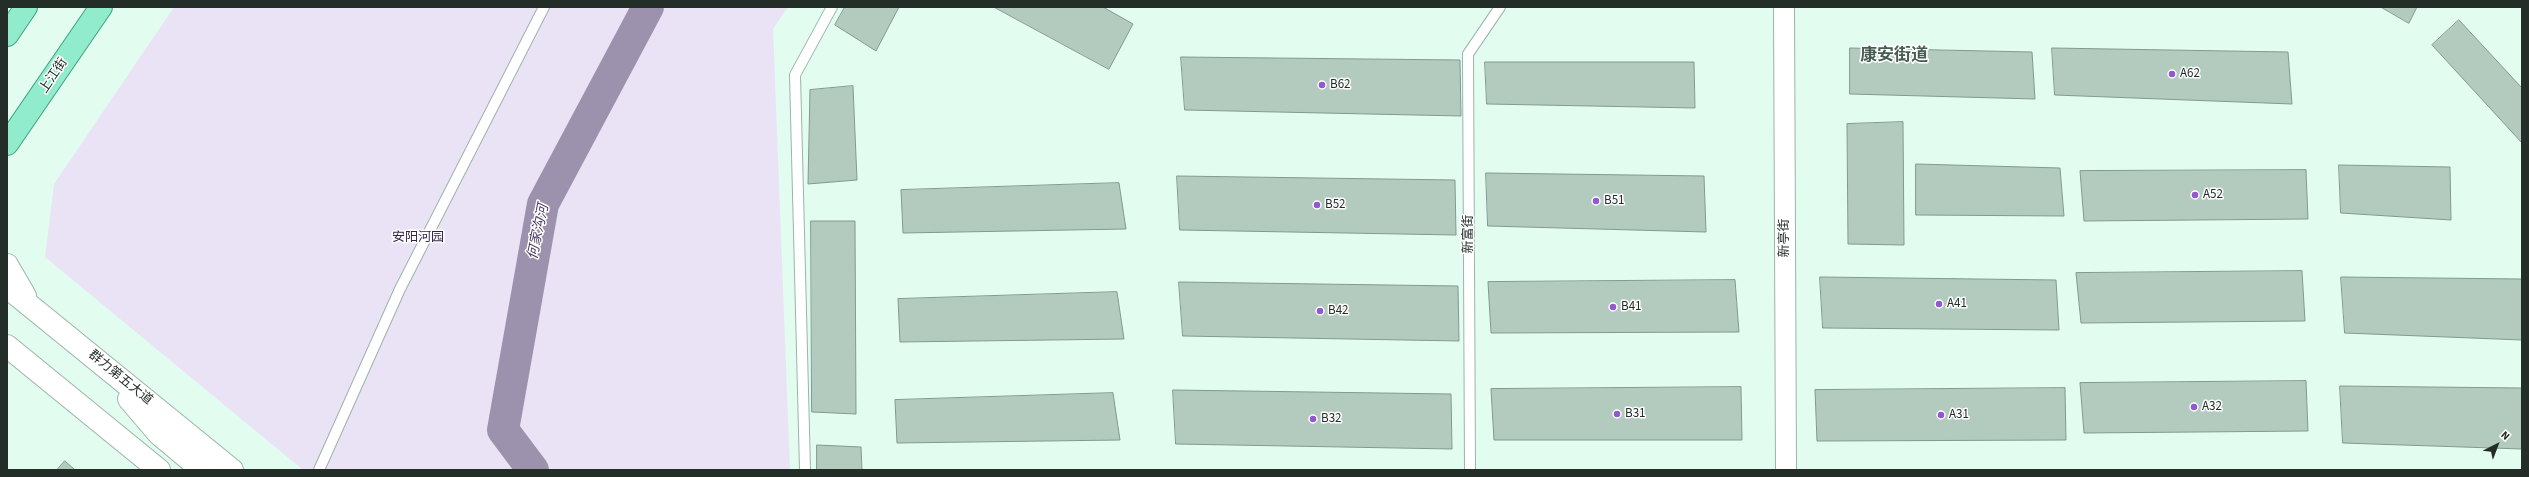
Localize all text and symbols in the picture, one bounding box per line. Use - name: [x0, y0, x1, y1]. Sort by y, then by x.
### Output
- district label: 康安街道: [1860, 46, 1928, 66]
- street label: 上江街: [37, 55, 71, 97]
- place label: A62: [2180, 66, 2200, 82]
- marker: A62: [2167, 69, 2177, 79]
- place label: B62: [1330, 77, 1351, 93]
- marker: B62: [1317, 80, 1327, 90]
- place label: A52: [2203, 187, 2223, 203]
- marker: A52: [2190, 190, 2200, 200]
- place label: B51: [1604, 193, 1625, 209]
- marker: B51: [1591, 196, 1601, 206]
- place label: B52: [1325, 197, 1346, 213]
- marker: B52: [1312, 200, 1322, 210]
- water label: 何家沟河: [525, 203, 553, 261]
- street label: 新富街: [1461, 215, 1477, 253]
- street label: 新亭街: [1777, 219, 1793, 257]
- park label: 安阳河园: [392, 230, 444, 246]
- place label: A41: [1947, 296, 1967, 312]
- place label: B41: [1621, 299, 1642, 315]
- marker: A41: [1934, 299, 1944, 309]
- marker: B41: [1608, 302, 1618, 312]
- place label: B42: [1328, 303, 1349, 319]
- marker: B42: [1315, 306, 1325, 316]
- street label: 群力第五大道: [85, 347, 155, 409]
- place label: A32: [2202, 399, 2222, 415]
- marker: A32: [2189, 402, 2199, 412]
- place label: B31: [1625, 406, 1646, 422]
- place label: A31: [1949, 407, 1969, 423]
- marker: B31: [1612, 409, 1622, 419]
- marker: A31: [1936, 410, 1946, 420]
- place label: B32: [1321, 411, 1342, 427]
- marker: B32: [1308, 414, 1318, 424]
- north arrow: [2477, 425, 2517, 465]
- text: N: [2498, 428, 2513, 444]

